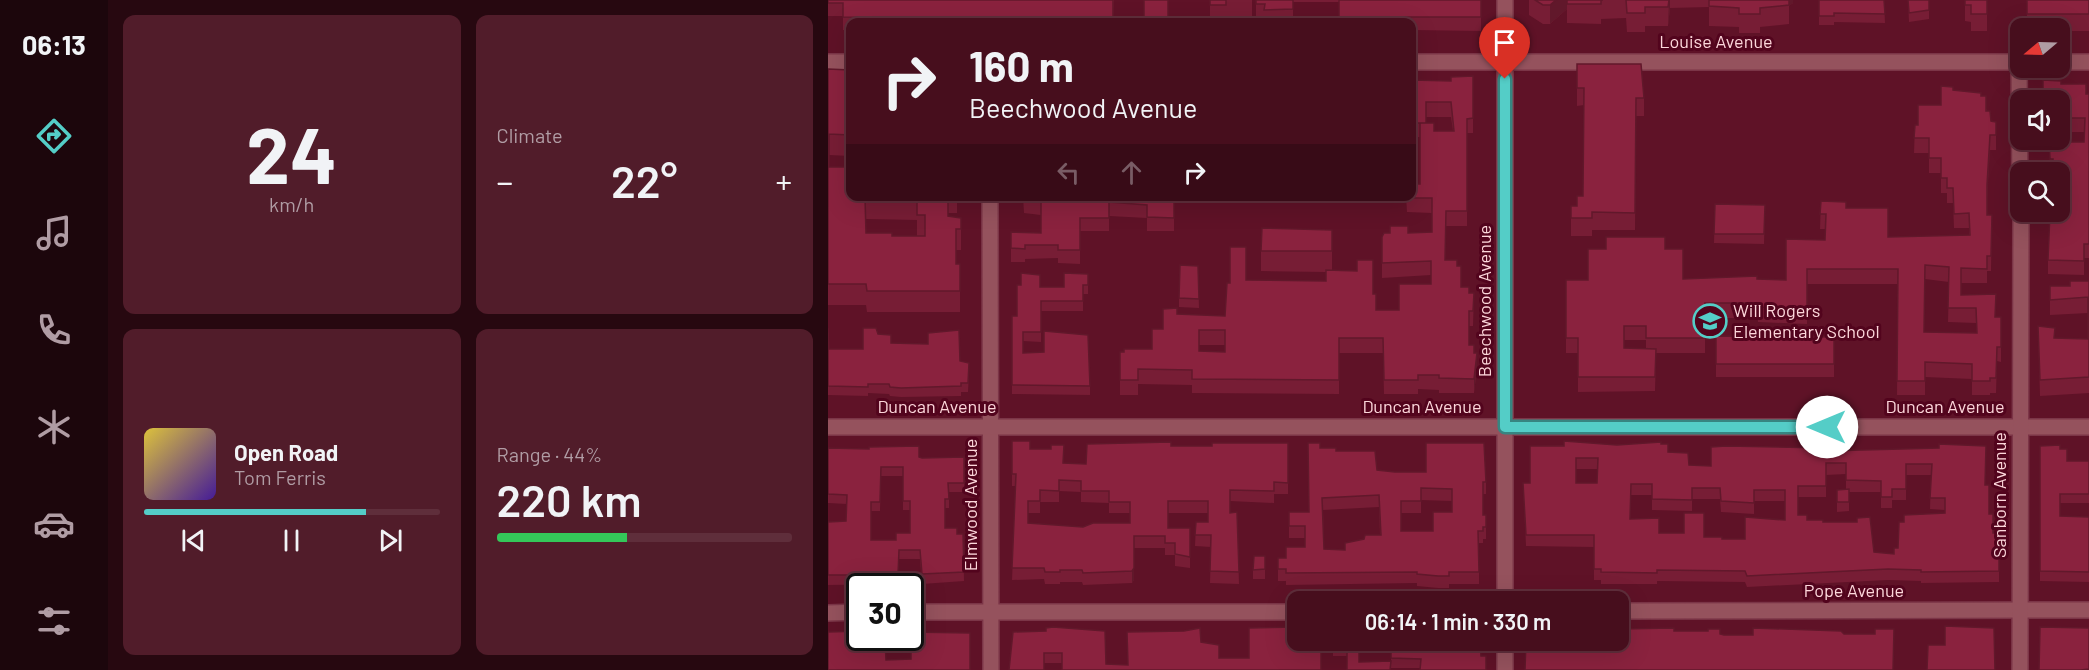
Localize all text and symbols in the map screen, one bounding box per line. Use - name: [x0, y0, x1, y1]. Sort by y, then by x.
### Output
- pin: [1479, 17, 1530, 79]
- north arrow: [2010, 18, 2070, 78]
- map controls: [2010, 18, 2070, 222]
- icon: arrive: [1488, 26, 1521, 59]
- text: 06:13: [22, 28, 86, 60]
- street label: Louise Avenue: [1659, 30, 1773, 52]
- text: 160 m: [969, 40, 1074, 90]
- icon: right: [870, 42, 948, 120]
- button: sound: [2010, 90, 2070, 150]
- text: Beechwood Avenue: [969, 91, 1197, 123]
- text: 24: [246, 106, 337, 200]
- icon: directions: [33, 115, 75, 157]
- text: Climate: [497, 123, 563, 147]
- text: 22°: [611, 153, 678, 207]
- icon: left: [1052, 156, 1085, 189]
- icon: ahead: [1115, 156, 1148, 189]
- icon: right: [1178, 156, 1211, 189]
- text: −: [497, 161, 513, 201]
- text: +: [775, 161, 792, 201]
- button: search: [2010, 162, 2070, 222]
- text: km/h: [269, 192, 314, 216]
- icon: music: [33, 212, 75, 254]
- street label: Beechwood Avenue: [1473, 225, 1495, 377]
- place label: Will Rogers Elementary School: [1733, 299, 1880, 342]
- school or university icon: Will Rogers Elementary School: [1692, 303, 1728, 339]
- icon: phone: [33, 309, 75, 351]
- street label: Duncan Avenue: [877, 395, 997, 417]
- street label: Duncan Avenue: [1362, 395, 1482, 417]
- position arrow: [1795, 395, 1859, 459]
- street label: Duncan Avenue: [1885, 395, 2005, 417]
- icon: climate: [33, 406, 75, 448]
- street label: Sanborn Avenue: [1988, 432, 2010, 558]
- text: Open Road: [234, 439, 338, 465]
- street label: Elmwood Avenue: [959, 439, 981, 571]
- text: Range · 44%: [497, 442, 602, 466]
- text: Tom Ferris: [234, 465, 326, 489]
- text: 220 km: [497, 472, 641, 526]
- icon: car: [33, 503, 75, 545]
- icon: previous: [177, 524, 210, 557]
- icon: pause: [275, 524, 308, 557]
- icon: next: [374, 524, 407, 557]
- speed limit sign: 30: [846, 573, 924, 651]
- street label: Pope Avenue: [1804, 579, 1904, 601]
- icon: filters: [33, 600, 75, 642]
- text: 06:14 · 1 min · 330 m: [1365, 608, 1551, 634]

